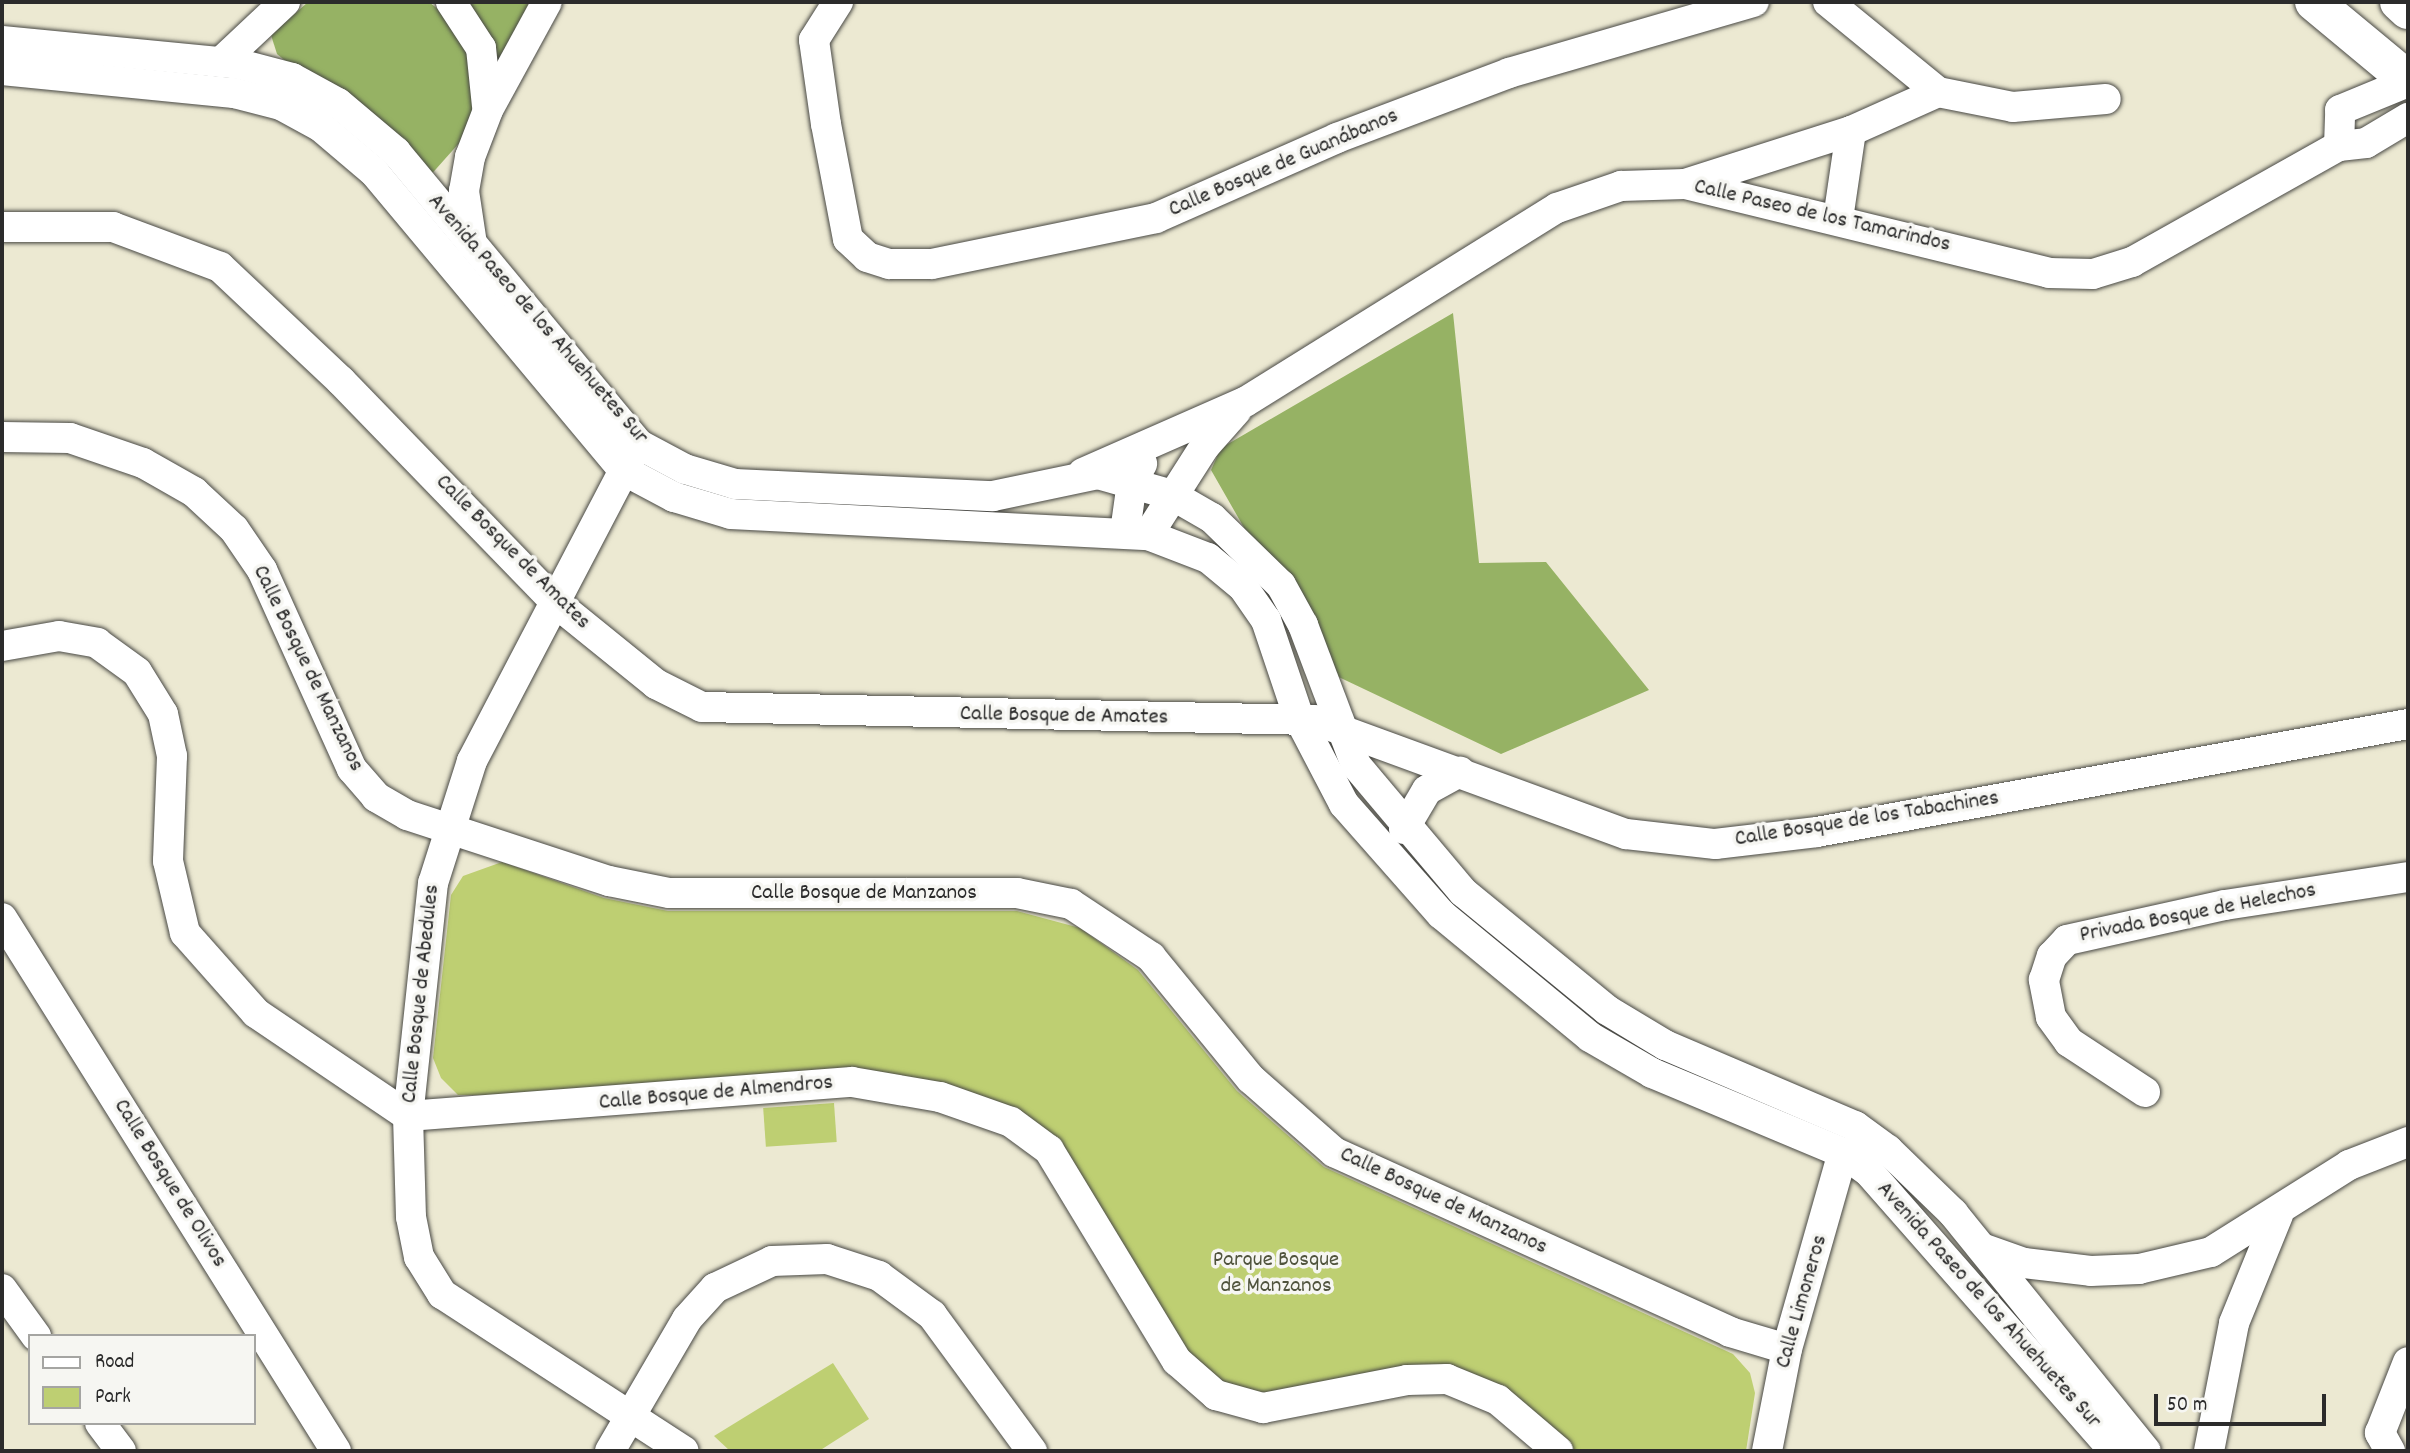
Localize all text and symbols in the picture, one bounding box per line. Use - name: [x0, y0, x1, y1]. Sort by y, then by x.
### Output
- street label: Calle Bosque de Guanábanos: [1165, 103, 1403, 225]
- street label: Calle Paseo de los Tamarindos: [1691, 174, 1953, 260]
- street label: Avenida Paseo de los Ahuehuetes Sur: [421, 189, 653, 451]
- street label: Calle Bosque de Amates: [429, 470, 595, 636]
- street label: Calle Bosque de Manzanos: [245, 561, 369, 777]
- street label: Calle Bosque de Amates: [960, 701, 1168, 733]
- street label: Calle Bosque de los Tabachines: [1733, 785, 2001, 855]
- street label: Privada Bosque de Helechos: [2078, 878, 2318, 950]
- street label: Calle Bosque de Manzanos: [751, 880, 977, 908]
- street label: Calle Bosque de Abedules: [397, 883, 447, 1105]
- street label: Calle Bosque de Almendros: [598, 1070, 834, 1118]
- street label: Calle Bosque de Olivos: [106, 1095, 232, 1273]
- street label: Calle Bosque de Manzanos: [1335, 1142, 1551, 1262]
- street label: Avenida Paseo de los Ahuehuetes Sur: [1870, 1177, 2106, 1435]
- street label: Calle Limoneros: [1771, 1232, 1835, 1372]
- park label: Parque Bosque de Manzanos: [1213, 1247, 1339, 1301]
- legend: [28, 1334, 256, 1425]
- text: Road: [95, 1348, 134, 1378]
- scale bar: [2158, 1380, 2330, 1424]
- text: Park: [95, 1383, 131, 1413]
- text: 50 m: [2167, 1391, 2207, 1421]

